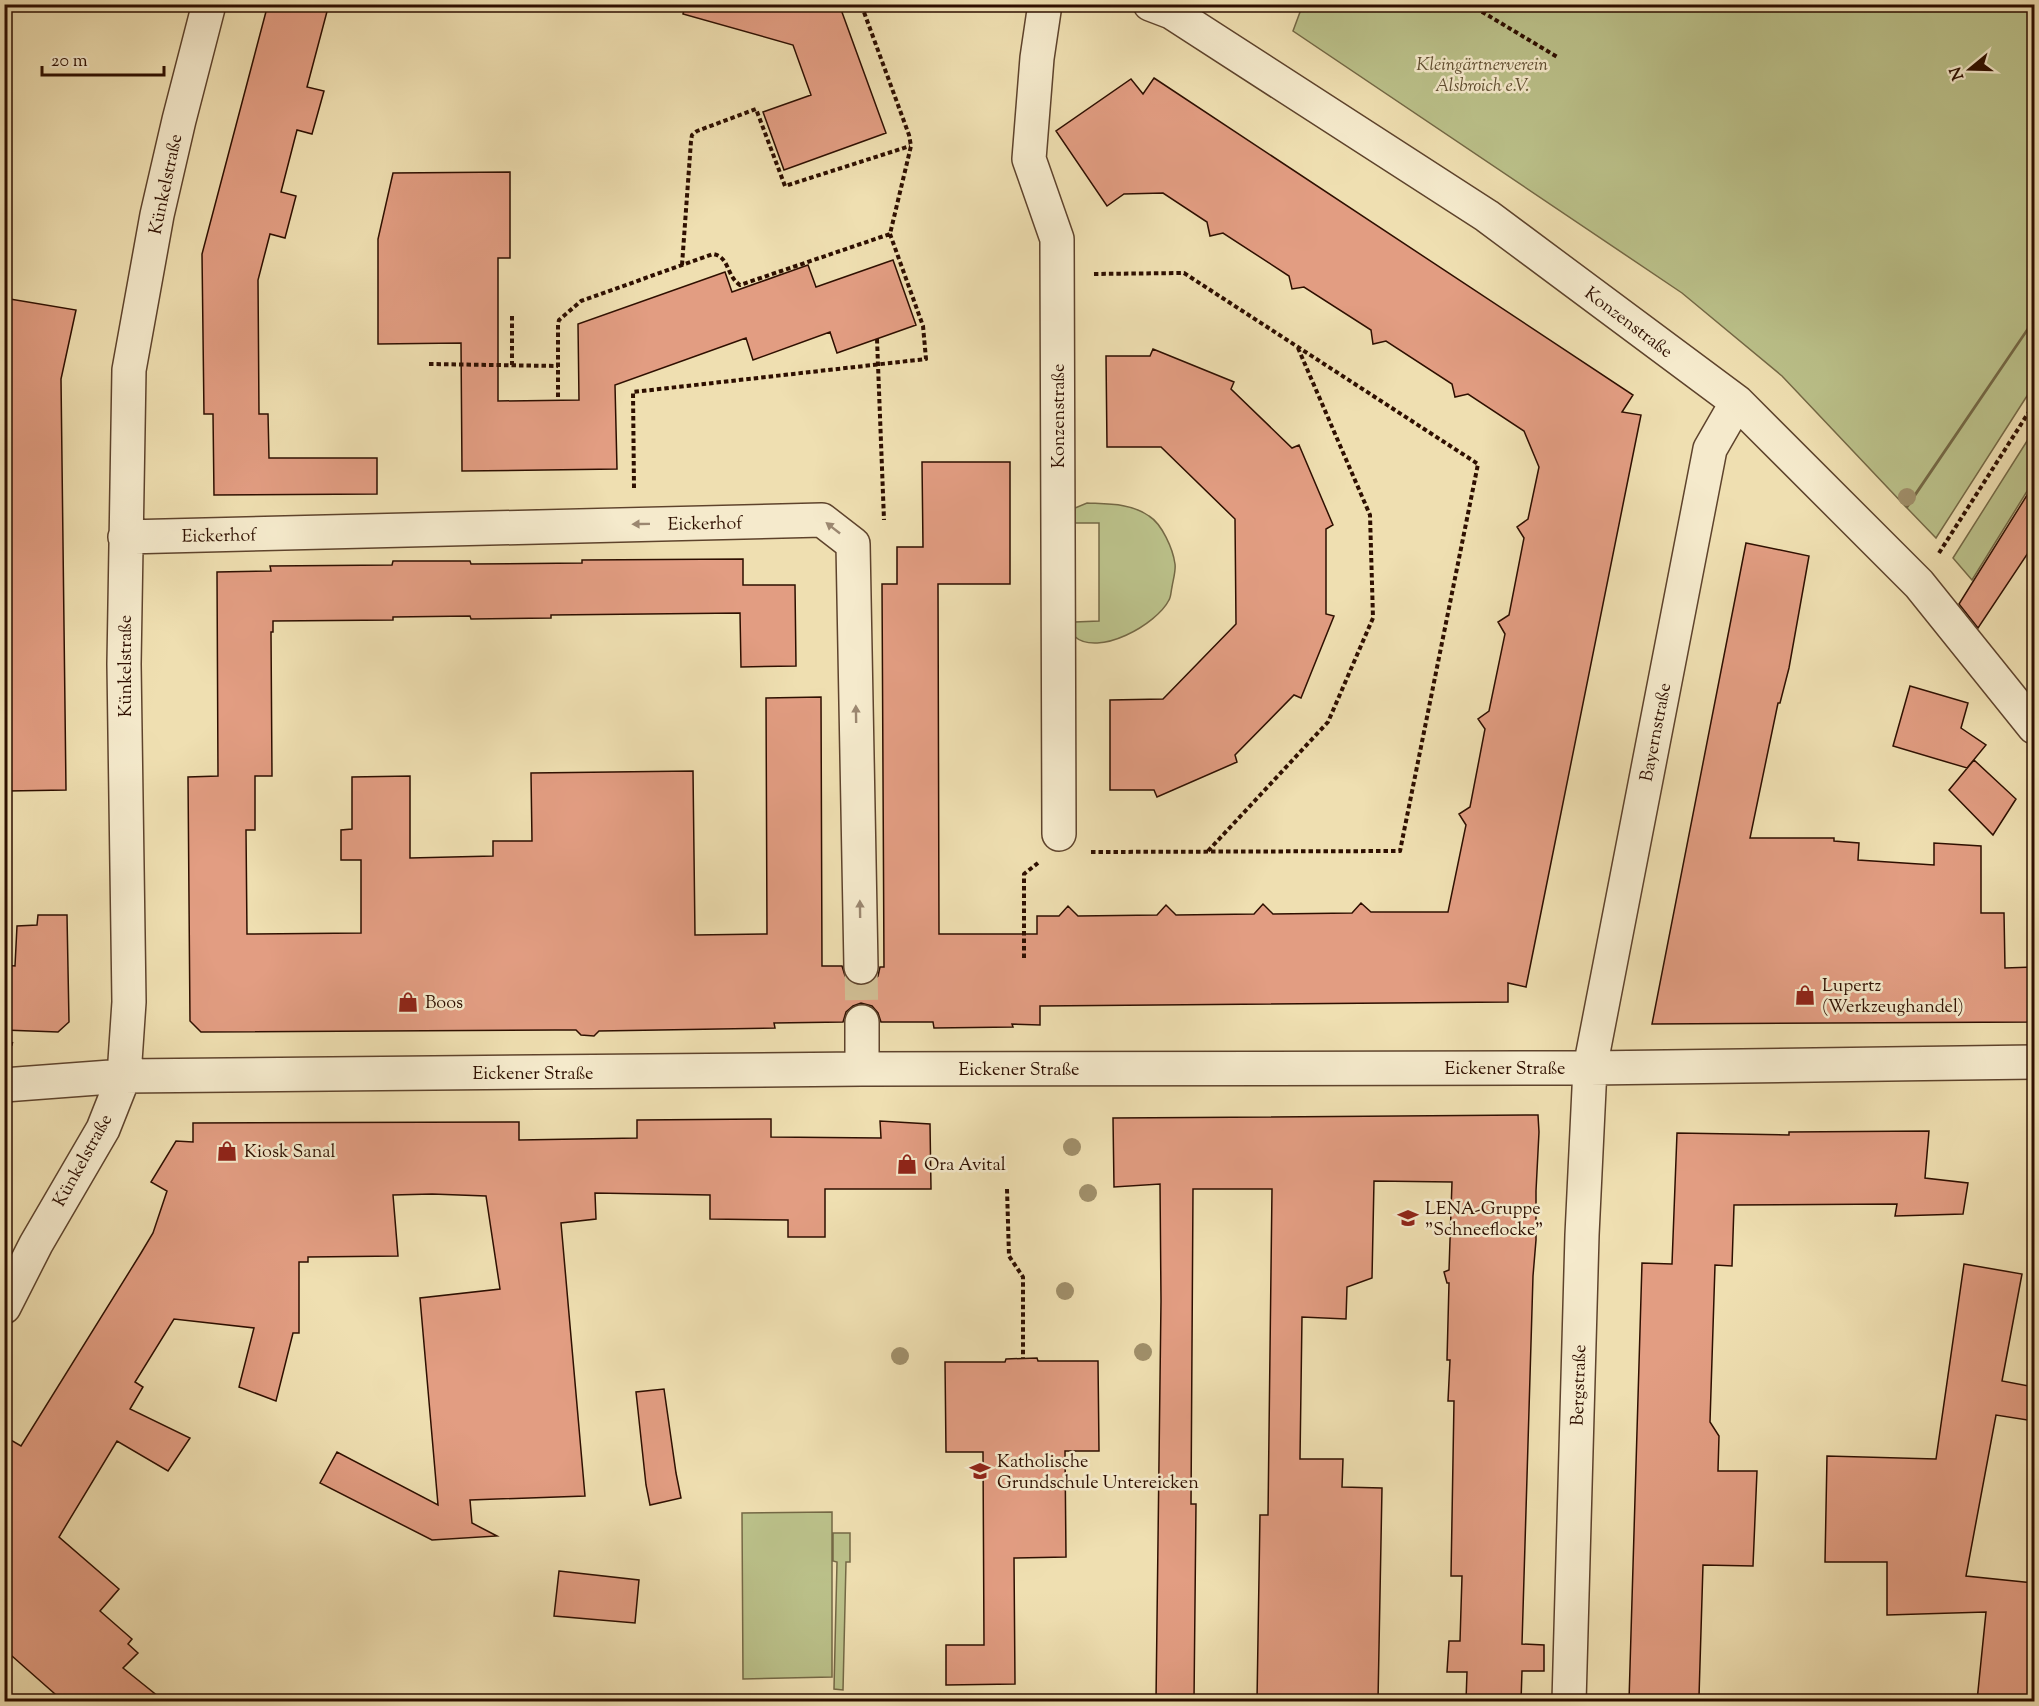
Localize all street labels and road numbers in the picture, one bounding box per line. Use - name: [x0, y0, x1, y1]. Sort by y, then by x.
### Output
- street label: Künkelstraße: [144, 132, 190, 237]
- street label: Konzenstraße: [1578, 282, 1677, 365]
- street label: Konzenstraße: [1047, 364, 1073, 468]
- street label: Eickerhof: [667, 511, 743, 539]
- street label: Eickerhof: [181, 523, 257, 551]
- street label: Künkelstraße: [114, 615, 140, 717]
- street label: Bayernstraße: [1635, 681, 1679, 784]
- street label: Eickener Straße: [1444, 1057, 1566, 1083]
- street label: Eickener Straße: [958, 1058, 1080, 1084]
- street label: Eickener Straße: [472, 1062, 594, 1088]
- street label: Künkelstraße: [48, 1110, 120, 1212]
- street label: Bergstraße: [1566, 1344, 1594, 1426]

